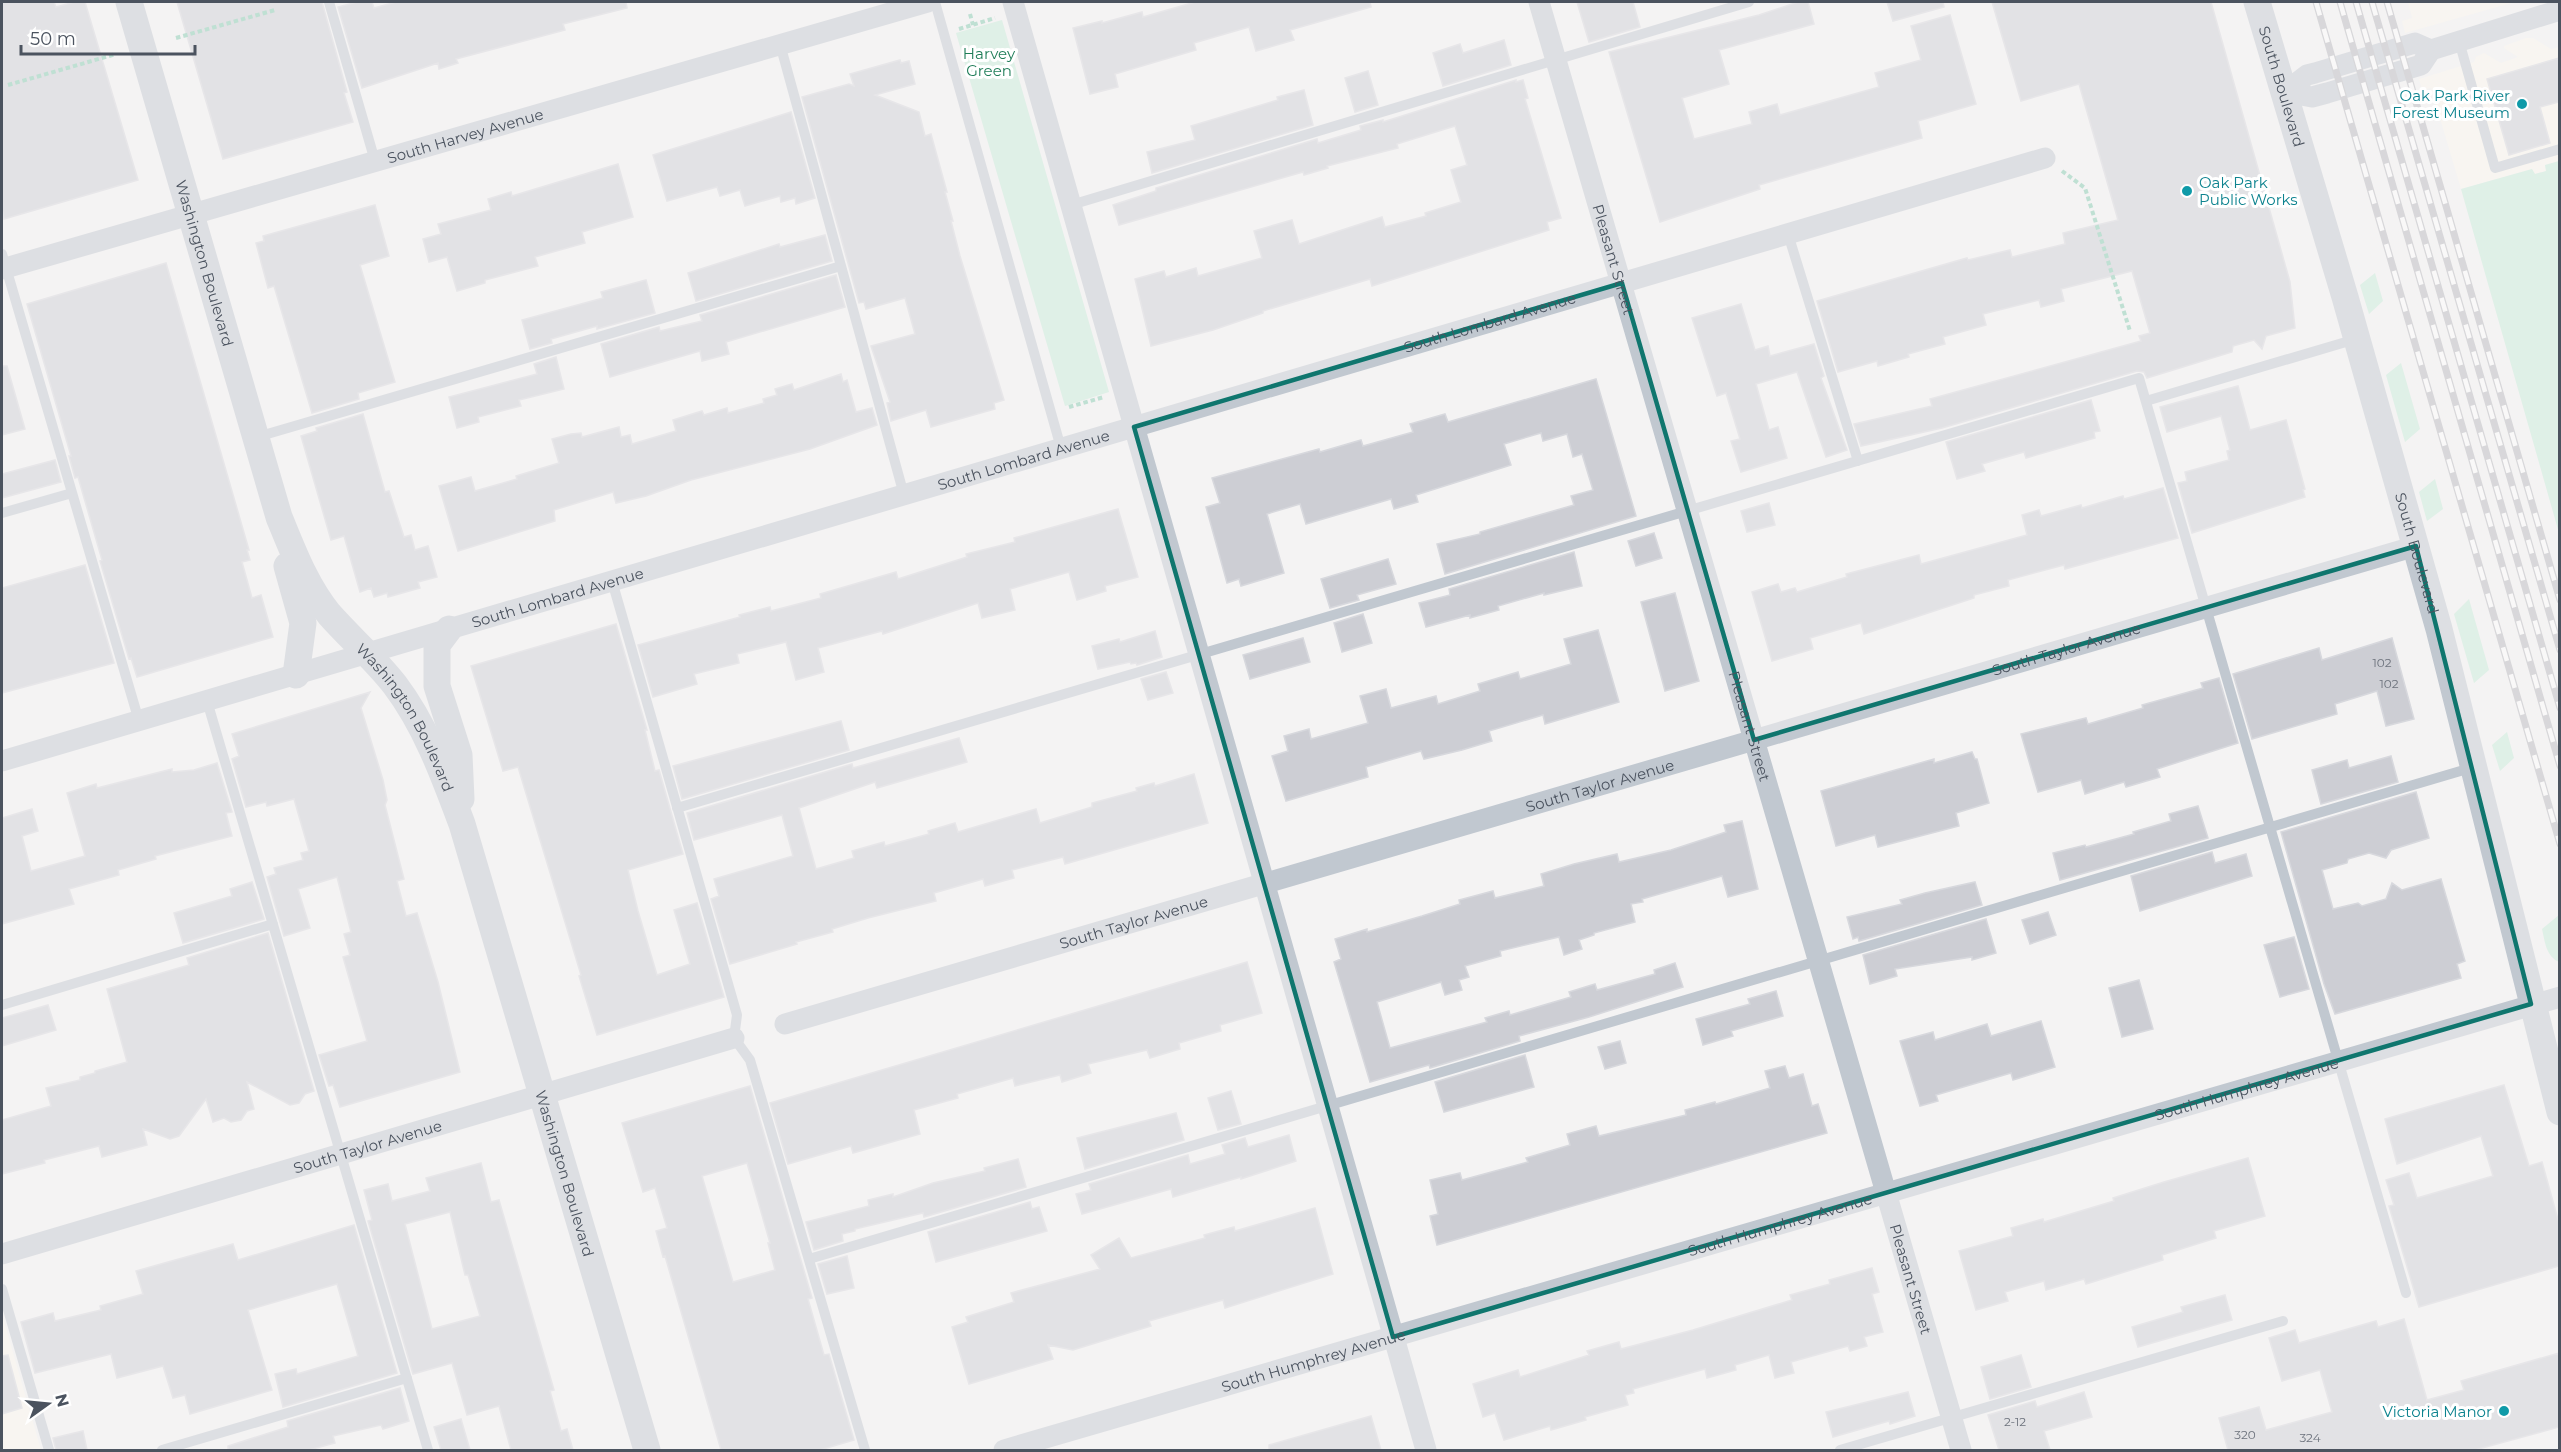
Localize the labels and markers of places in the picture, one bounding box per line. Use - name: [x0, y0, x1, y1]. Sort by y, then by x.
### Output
- place label: Oak Park River Forest Museum: [2392, 86, 2510, 122]
- marker: Oak Park River Forest Museum: [2515, 97, 2529, 111]
- place label: Oak Park Public Works: [2199, 173, 2298, 209]
- marker: Oak Park Public Works: [2180, 184, 2194, 198]
- place label: Victoria Manor: [2383, 1402, 2492, 1421]
- marker: Victoria Manor: [2497, 1404, 2511, 1418]

